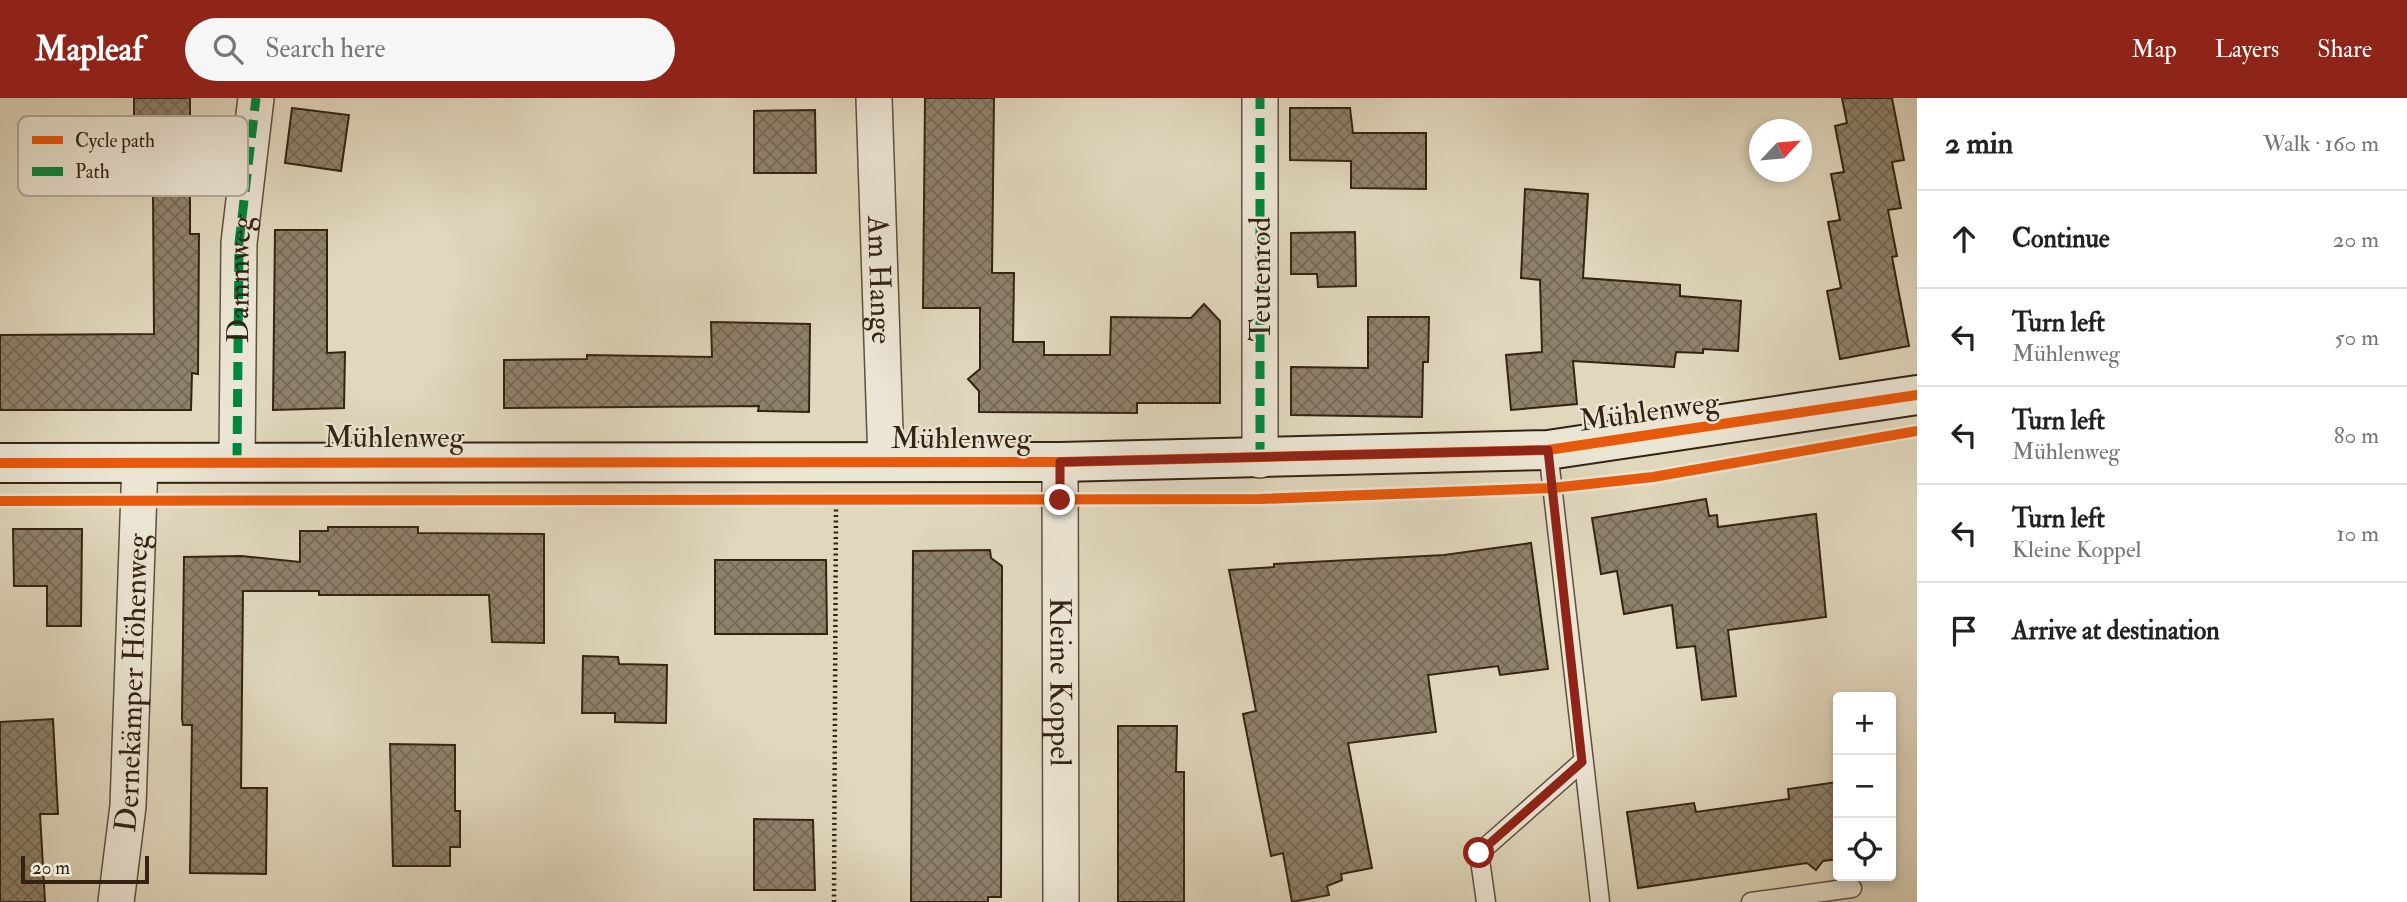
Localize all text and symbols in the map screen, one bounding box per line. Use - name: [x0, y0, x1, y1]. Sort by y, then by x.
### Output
- search box: [185, 18, 675, 81]
- text: Mapleaf: [35, 29, 143, 70]
- icon: search: [209, 30, 247, 68]
- text: Search here: [265, 33, 385, 65]
- text: Map: [2132, 34, 2177, 65]
- text: Layers: [2215, 34, 2279, 65]
- text: Share: [2317, 34, 2372, 65]
- legend: [18, 116, 248, 196]
- north arrow: [1749, 119, 1812, 182]
- text: 2 min: [1945, 125, 2013, 162]
- text: Cycle path: [75, 129, 155, 154]
- text: Walk · 160 m: [2263, 129, 2379, 158]
- text: Path: [75, 160, 110, 184]
- street label: Dammweg: [220, 212, 261, 343]
- street label: Am Hange: [859, 214, 900, 345]
- street label: Teutenrod: [1242, 217, 1279, 341]
- icon: ahead: [1945, 220, 1983, 258]
- text: Continue: [2012, 223, 2110, 255]
- text: 20 m: [2333, 225, 2379, 254]
- text: Turn left: [2012, 307, 2105, 339]
- icon: left: [1945, 318, 1983, 356]
- text: 50 m: [2335, 323, 2379, 352]
- text: Mühlenweg: [2012, 339, 2120, 368]
- street label: Mühlenweg: [1577, 383, 1722, 440]
- text: Turn left: [2012, 405, 2105, 437]
- icon: left: [1945, 416, 1983, 454]
- street label: Mühlenweg: [324, 419, 466, 456]
- street label: Mühlenweg: [891, 420, 1033, 457]
- text: 80 m: [2334, 421, 2379, 450]
- text: Mühlenweg: [2012, 437, 2120, 466]
- route end: [1044, 484, 1075, 515]
- text: Turn left: [2012, 503, 2105, 535]
- icon: left: [1945, 514, 1983, 552]
- text: 10 m: [2336, 519, 2379, 548]
- street label: Dernekämper Höhenweg: [107, 532, 157, 834]
- text: Kleine Koppel: [2012, 535, 2141, 564]
- street label: Kleine Koppel: [1041, 597, 1079, 767]
- icon: arrive: [1945, 612, 1983, 650]
- text: Arrive at destination: [2012, 615, 2220, 647]
- map controls: [1833, 692, 1896, 881]
- button: +: [1833, 692, 1896, 755]
- button: −: [1833, 755, 1896, 818]
- button: locate: [1833, 818, 1896, 881]
- route start: [1463, 837, 1494, 868]
- scale bar: [21, 853, 149, 885]
- text: 20 m: [32, 856, 70, 880]

